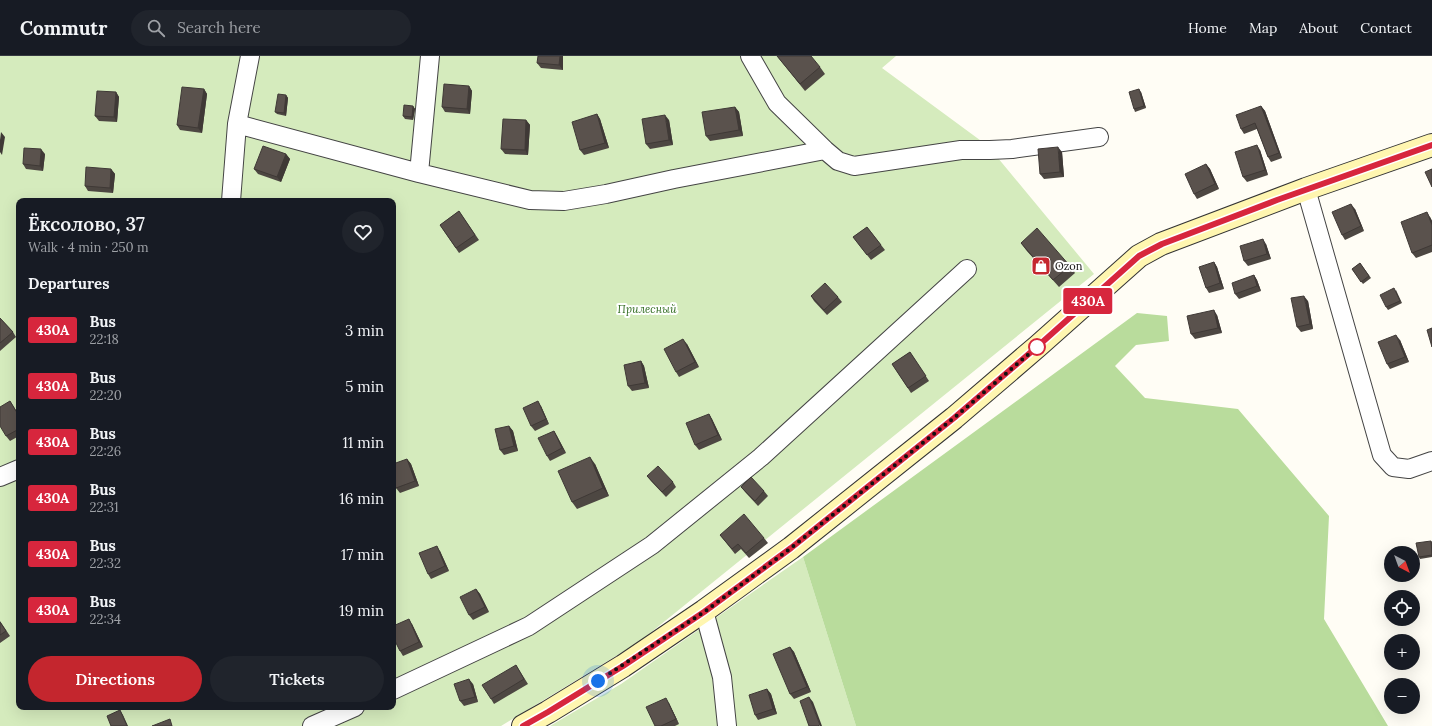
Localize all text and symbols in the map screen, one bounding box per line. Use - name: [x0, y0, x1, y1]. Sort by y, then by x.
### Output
- search box: [131, 10, 411, 46]
- text: Commutr: [20, 16, 107, 40]
- icon: search: [145, 17, 167, 39]
- text: Search here: [177, 18, 261, 37]
- text: Home: [1188, 19, 1227, 37]
- text: Map: [1249, 19, 1277, 37]
- text: About: [1299, 19, 1338, 37]
- text: Contact: [1360, 19, 1412, 37]
- button: heart: [342, 211, 384, 253]
- text: Ёксолово, 37: [28, 212, 145, 236]
- text: Walk · 4 min · 250 m: [28, 239, 149, 256]
- shop icon: Ozon: [1030, 255, 1052, 277]
- place label: Ozon: [1055, 259, 1083, 273]
- text: Departures: [28, 274, 109, 293]
- line badge: 430А: [1060, 288, 1116, 314]
- text: 430А: [1071, 292, 1105, 310]
- park label: Прилесный: [618, 302, 677, 316]
- text: Bus: [89, 312, 116, 331]
- text: 430А: [36, 321, 69, 339]
- text: 3 min: [345, 321, 384, 340]
- text: 22:18: [89, 331, 119, 348]
- unlabelled marker: [1028, 338, 1046, 356]
- text: Bus: [89, 368, 116, 387]
- text: 430А: [36, 377, 69, 395]
- text: 5 min: [345, 377, 384, 396]
- text: 22:20: [89, 387, 122, 404]
- text: Bus: [89, 424, 116, 443]
- text: 430А: [36, 433, 69, 451]
- text: 11 min: [342, 433, 384, 452]
- text: 22:26: [89, 443, 121, 460]
- text: Bus: [89, 480, 116, 499]
- text: 430А: [36, 489, 69, 507]
- text: 16 min: [339, 489, 384, 508]
- text: 22:31: [89, 499, 119, 516]
- text: Bus: [89, 536, 116, 555]
- text: 430А: [36, 545, 69, 563]
- text: 17 min: [341, 545, 384, 564]
- north arrow: [1384, 546, 1420, 582]
- map controls: [1384, 546, 1420, 714]
- text: 22:32: [89, 555, 121, 572]
- button: locate: [1384, 590, 1420, 626]
- text: Bus: [89, 592, 116, 611]
- text: 430А: [36, 601, 69, 619]
- text: 19 min: [339, 601, 384, 620]
- text: 22:34: [89, 611, 121, 628]
- button: +: [1384, 634, 1420, 670]
- button: Directions: [28, 656, 202, 702]
- button: Tickets: [210, 656, 384, 702]
- your location: [588, 671, 608, 691]
- button: −: [1384, 678, 1420, 714]

